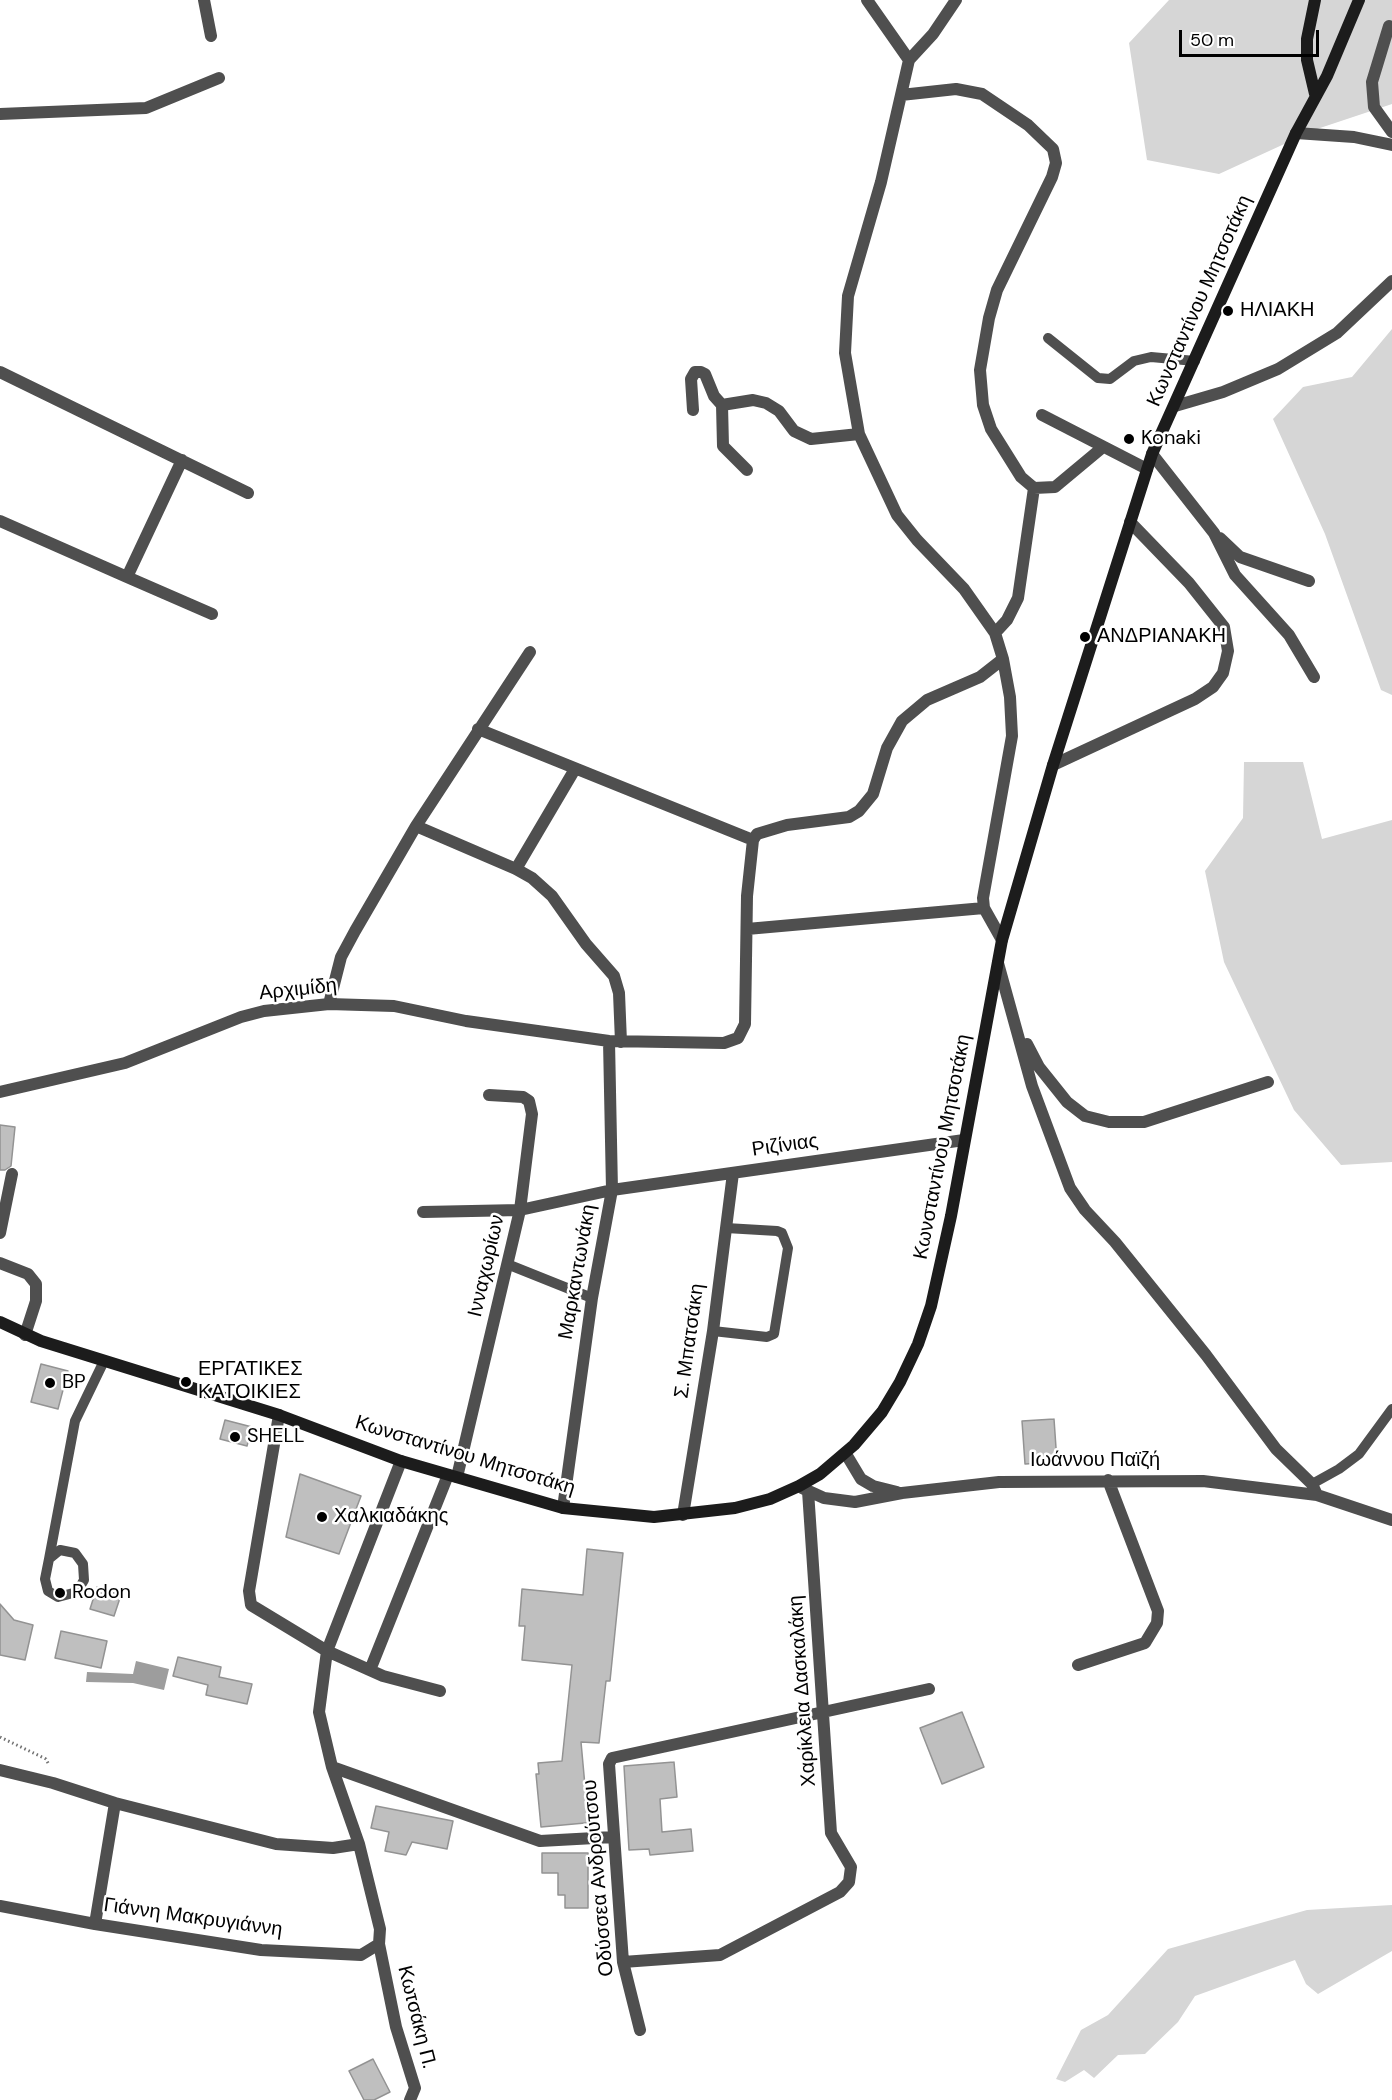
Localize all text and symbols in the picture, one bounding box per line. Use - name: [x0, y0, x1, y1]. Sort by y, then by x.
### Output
- scale bar: [1182, 18, 1322, 56]
- text: 50 m: [1190, 28, 1234, 52]
- street label: Κωνσταντίνου Μητσοτάκη: [1142, 192, 1258, 410]
- place label: ΗΛΙΑΚΗ: [1240, 299, 1314, 323]
- marker: ΗΛΙΑΚΗ: [1221, 304, 1235, 318]
- place label: Konaki: [1141, 427, 1201, 451]
- marker: Konaki: [1122, 432, 1136, 446]
- place label: ΑΝΔΡΙΑΝΑΚΗ: [1097, 625, 1226, 649]
- marker: ΑΝΔΡΙΑΝΑΚΗ: [1078, 630, 1092, 644]
- street label: Αρχιμίδη: [258, 974, 338, 1006]
- street label: Κωνσταντίνου Μητσοτάκη: [909, 1032, 977, 1262]
- street label: Ριζίνιας: [750, 1129, 820, 1163]
- street label: Μαρκαντωνάκη: [554, 1203, 602, 1341]
- street label: Ινναχωρίων: [464, 1213, 510, 1319]
- street label: Σ. Μπατσάκη: [670, 1282, 710, 1400]
- place label: ΕΡΓΑΤΙΚΕΣ ΚΑΤΟΙΚΙΕΣ: [198, 1358, 303, 1405]
- place label: BP: [62, 1371, 86, 1395]
- marker: ΕΡΓΑΤΙΚΕΣ ΚΑΤΟΙΚΙΕΣ: [179, 1375, 193, 1389]
- marker: BP: [43, 1376, 57, 1390]
- street label: Κωνσταντίνου Μητσοτάκη: [352, 1411, 578, 1501]
- place label: SHELL: [247, 1425, 305, 1449]
- marker: SHELL: [228, 1430, 242, 1444]
- street label: Ιωάννου Παϊζή: [1030, 1449, 1160, 1473]
- place label: Χαλκιαδάκης: [334, 1505, 448, 1529]
- marker: Χαλκιαδάκης: [315, 1510, 329, 1524]
- place label: Rodon: [72, 1581, 131, 1605]
- marker: Rodon: [53, 1586, 67, 1600]
- street label: Χαρίκλεια Δασκαλάκη: [784, 1594, 822, 1788]
- street label: Οδύσσεα Ανδρούτσου: [578, 1778, 620, 1978]
- street label: Γιάννη Μακρυγιάννη: [102, 1894, 284, 1942]
- street label: Κωτσάκη Π.: [392, 1963, 440, 2071]

